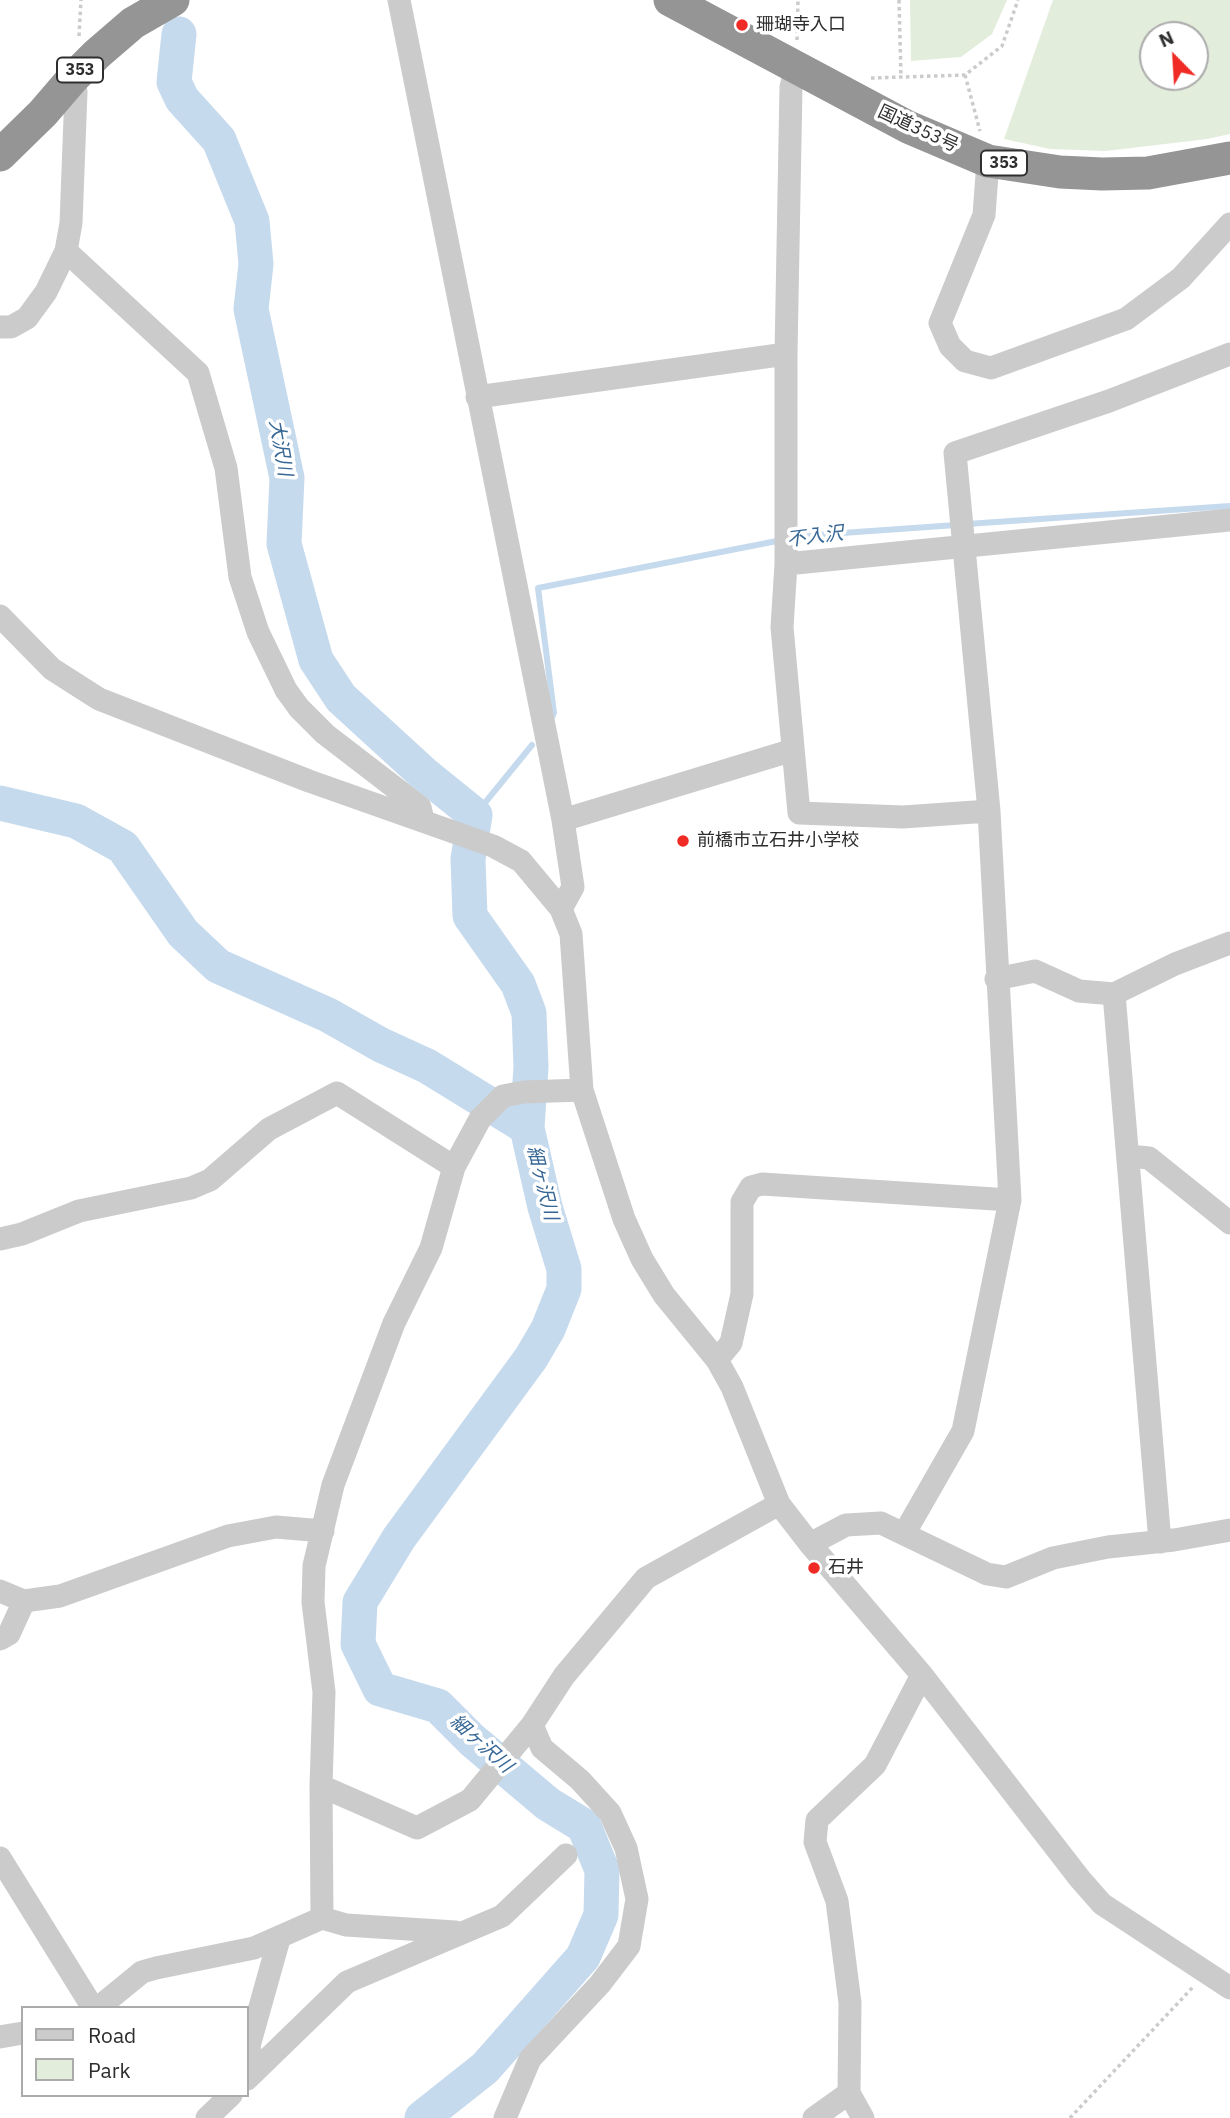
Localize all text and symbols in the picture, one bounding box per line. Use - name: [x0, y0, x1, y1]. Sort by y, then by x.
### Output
- place label: 珊瑚寺入口: [756, 14, 846, 36]
- marker: 珊瑚寺入口: [734, 17, 750, 33]
- north arrow: [1139, 21, 1209, 91]
- text: N: [1155, 25, 1177, 52]
- road number: 353: [57, 58, 103, 82]
- street label: 国道353号: [874, 101, 962, 157]
- road number: 353: [981, 150, 1027, 176]
- water label: 大沢川: [264, 418, 296, 478]
- water label: 不入沢: [785, 522, 845, 552]
- place label: 前橋市立石井小学校: [697, 830, 859, 852]
- marker: 前橋市立石井小学校: [675, 833, 691, 849]
- water label: 細ヶ沢川: [522, 1143, 562, 1223]
- place label: 石井: [828, 1557, 864, 1579]
- marker: 石井: [806, 1560, 822, 1576]
- water label: 細ヶ沢川: [445, 1710, 517, 1778]
- legend: [21, 2006, 248, 2097]
- text: Road: [88, 2021, 136, 2049]
- text: Park: [88, 2056, 131, 2084]

